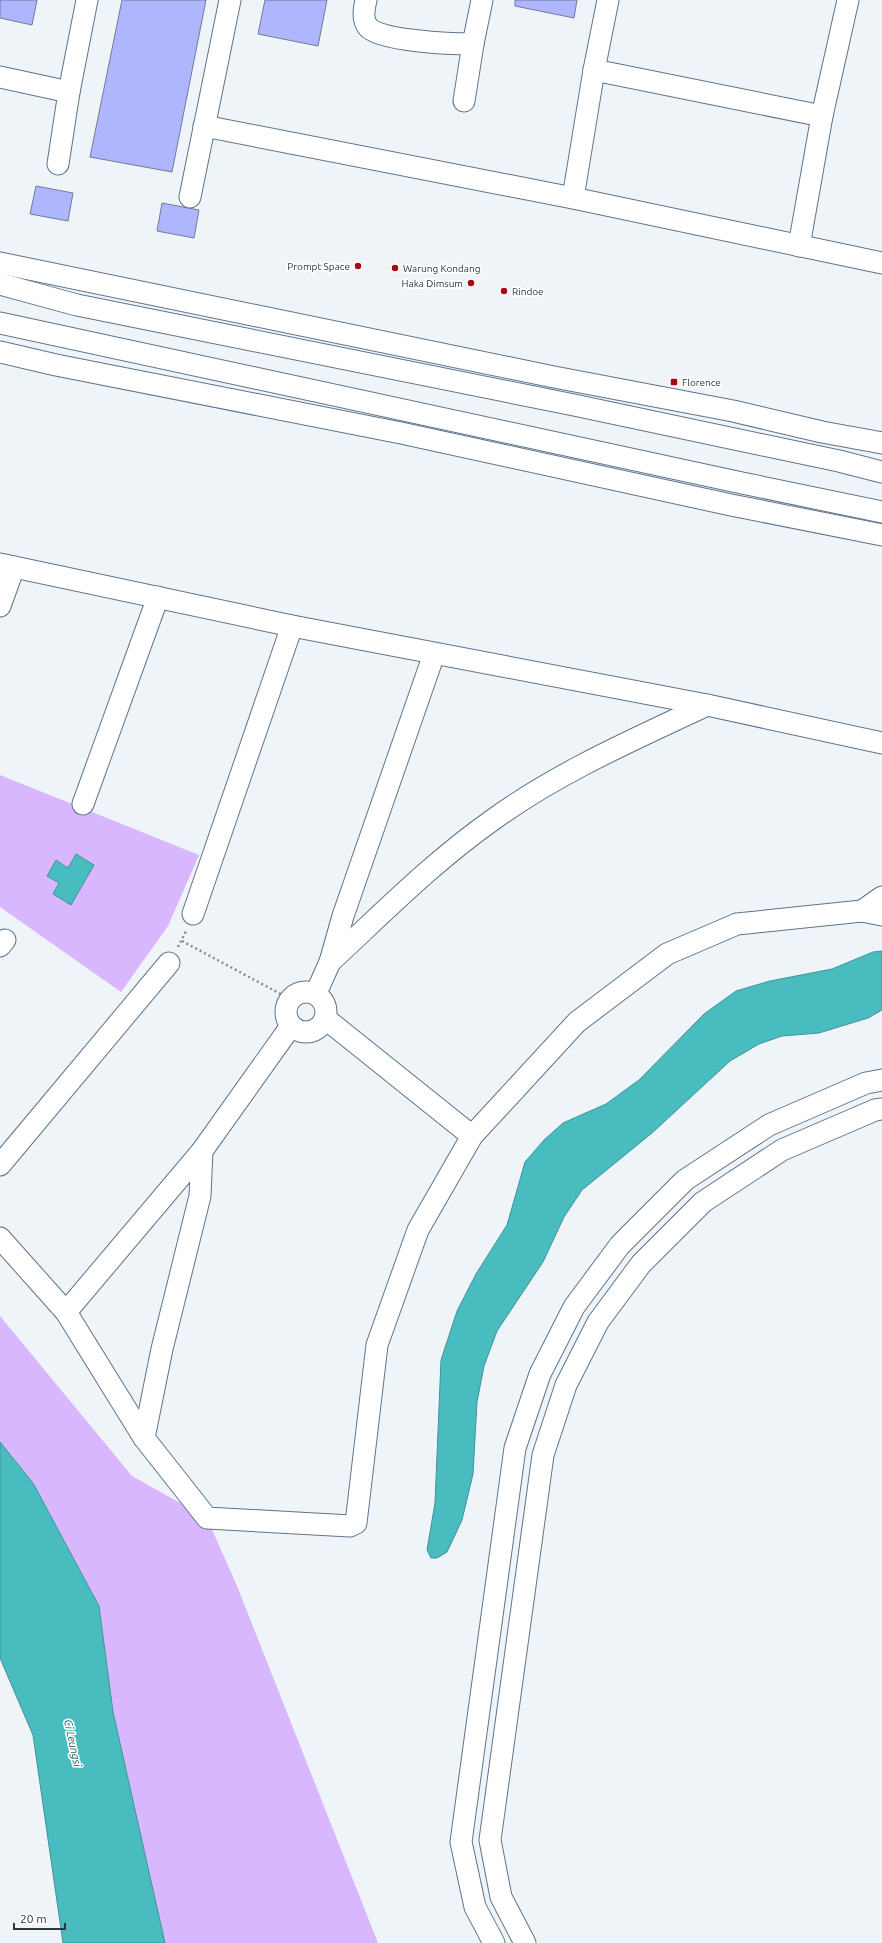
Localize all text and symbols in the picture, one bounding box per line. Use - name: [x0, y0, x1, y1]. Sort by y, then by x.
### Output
- place label: Prompt Space: [287, 261, 350, 272]
- marker: Prompt Space: [353, 261, 363, 271]
- marker: Warung Kondang: [390, 263, 400, 273]
- place label: Warung Kondang: [403, 263, 480, 274]
- place label: Haka Dimsum: [402, 278, 463, 289]
- marker: Haka Dimsum: [466, 278, 476, 288]
- marker: Rindoe: [499, 286, 509, 296]
- place label: Rindoe: [512, 286, 544, 297]
- marker: Florence: [669, 377, 679, 387]
- place label: Florence: [682, 377, 721, 388]
- water label: Ci Leungsi: [62, 1718, 84, 1769]
- scale bar: [14, 1905, 65, 1931]
- text: 20 m: [20, 1912, 47, 1925]

